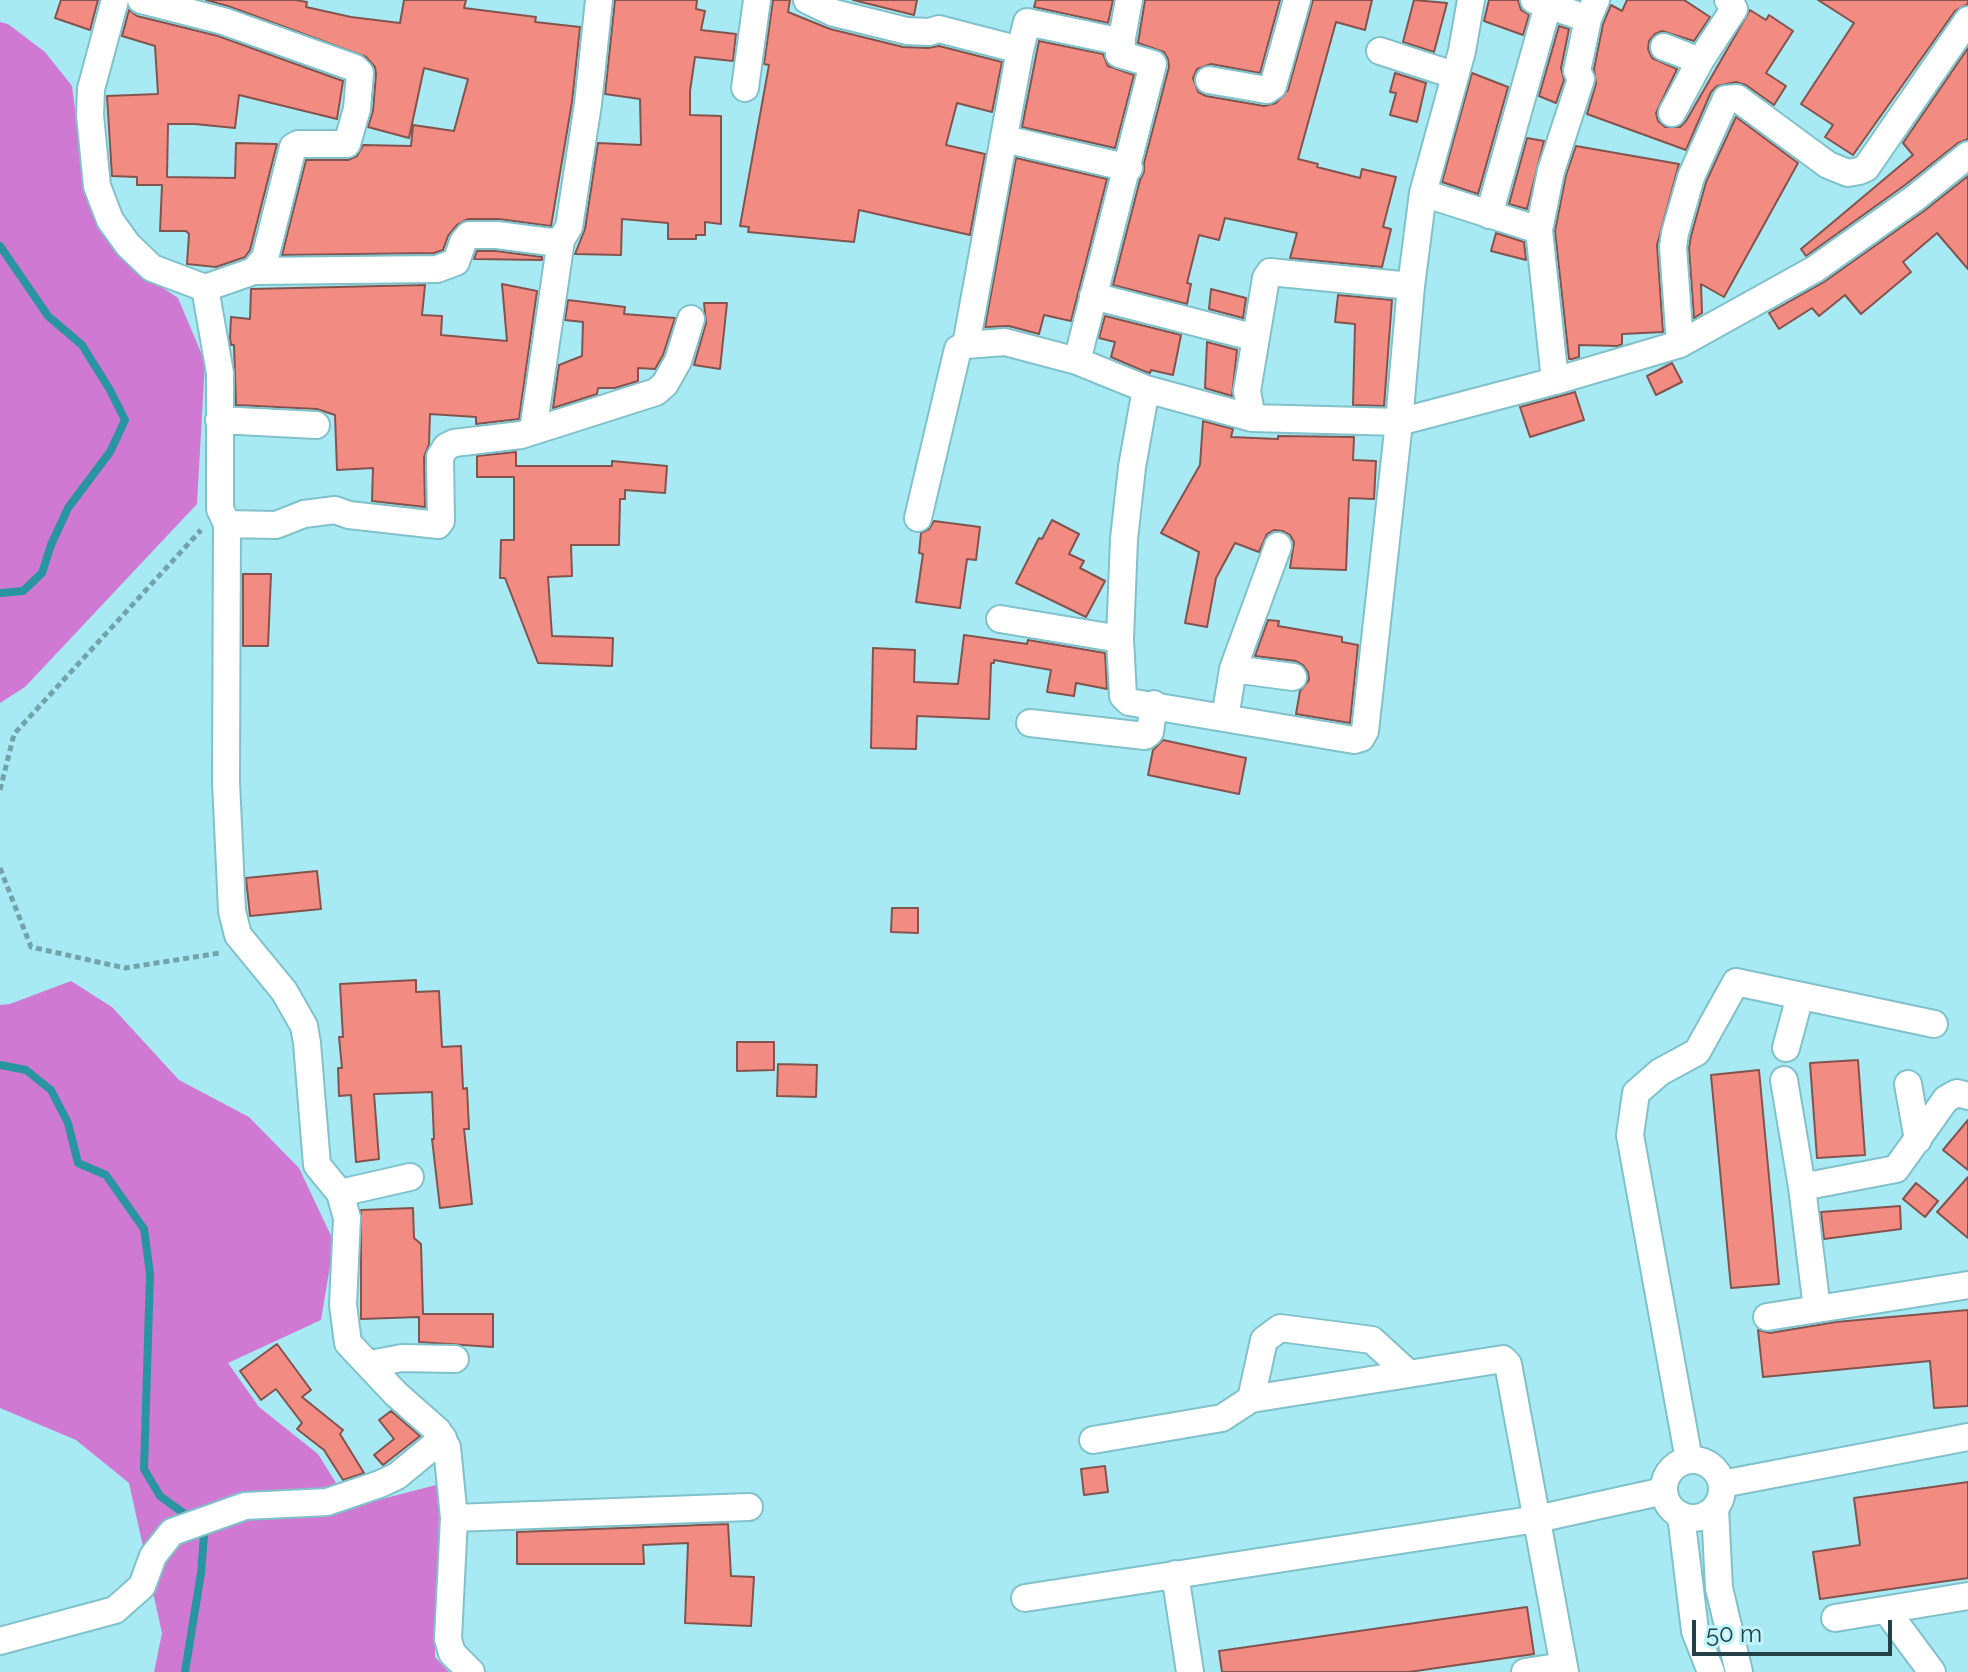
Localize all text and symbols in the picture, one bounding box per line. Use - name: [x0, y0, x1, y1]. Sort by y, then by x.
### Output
- scale bar: [1696, 1604, 1896, 1654]
- text: 50 m: [1706, 1619, 1762, 1648]

